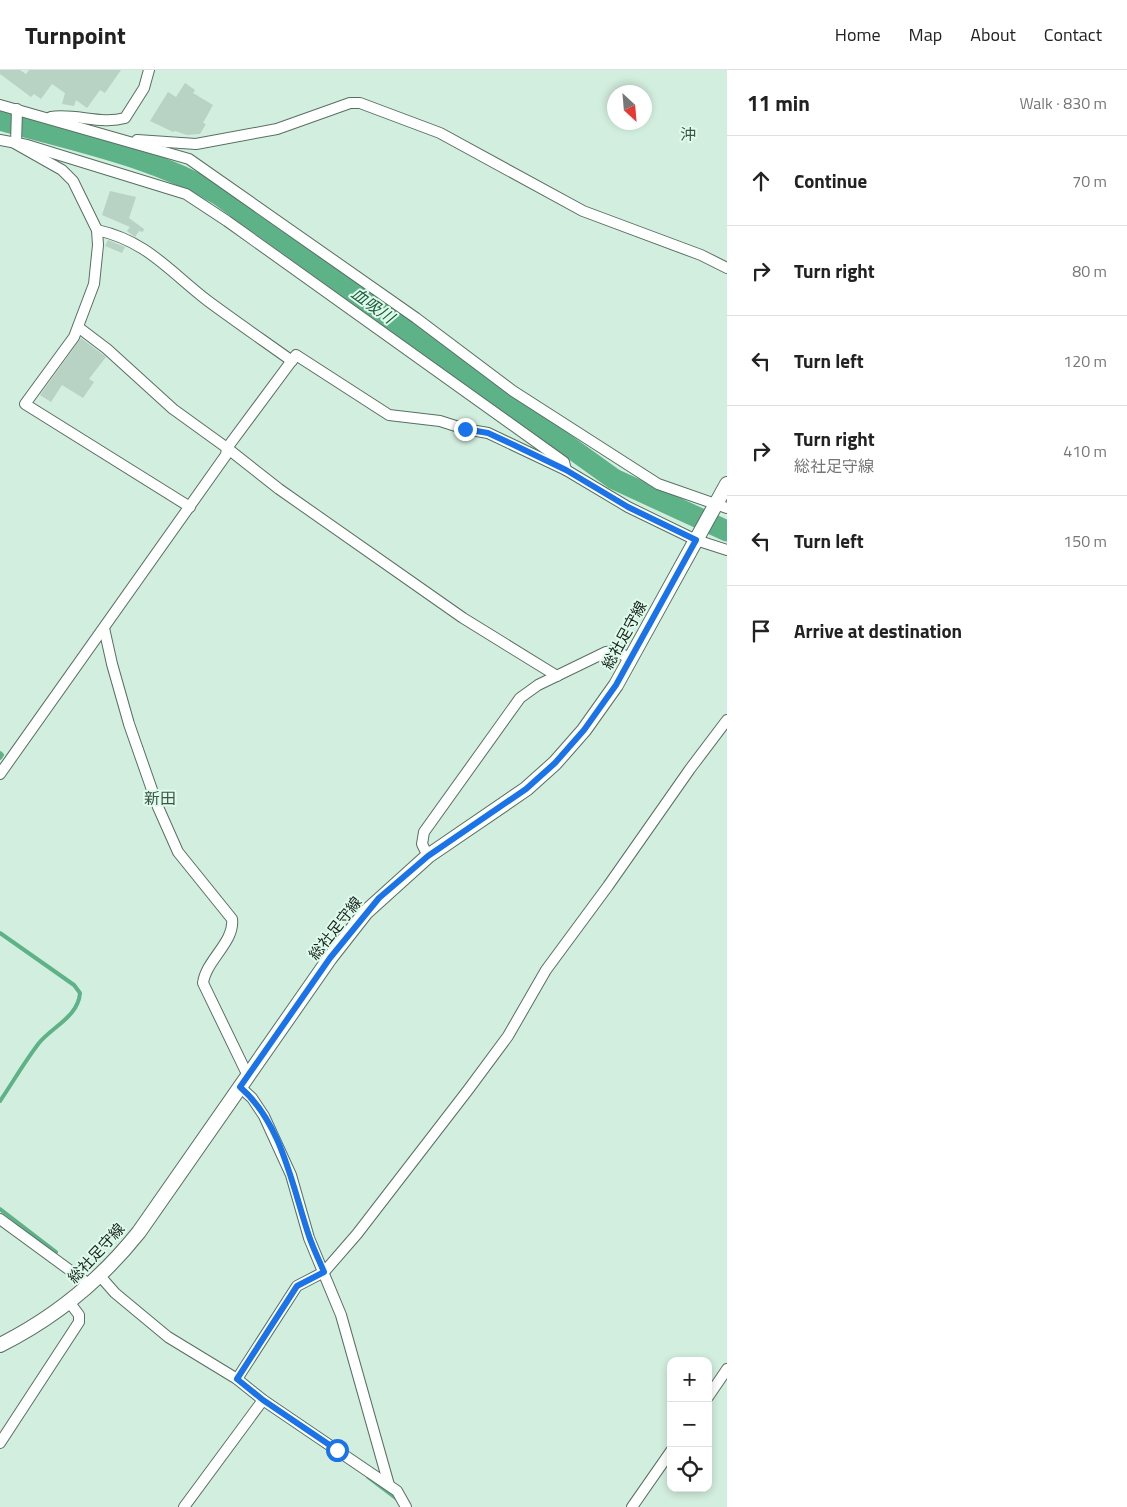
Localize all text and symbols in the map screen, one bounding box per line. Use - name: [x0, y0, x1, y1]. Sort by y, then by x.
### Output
- text: Turnpoint: [25, 17, 126, 53]
- text: Home: [835, 21, 881, 48]
- text: Map: [909, 21, 942, 48]
- text: About: [970, 21, 1016, 48]
- text: Contact: [1044, 21, 1102, 48]
- north arrow: [607, 85, 652, 130]
- text: 11 min: [747, 87, 810, 119]
- text: Walk · 830 m: [1019, 91, 1107, 115]
- district label: 沖: [680, 122, 696, 146]
- text: Continue: [794, 166, 867, 195]
- icon: ahead: [747, 167, 775, 195]
- text: 70 m: [1072, 169, 1107, 193]
- text: Turn right: [794, 256, 875, 285]
- icon: right: [747, 257, 775, 285]
- text: 80 m: [1072, 259, 1107, 283]
- water label: 血吸川: [347, 281, 401, 330]
- text: Turn left: [794, 346, 864, 375]
- icon: left: [747, 347, 775, 375]
- text: 120 m: [1063, 349, 1107, 373]
- route end: [454, 418, 477, 441]
- text: Turn right: [794, 424, 875, 453]
- icon: right: [747, 437, 775, 465]
- text: 410 m: [1063, 439, 1107, 463]
- text: 総社足守線: [794, 454, 874, 478]
- text: Turn left: [794, 526, 864, 555]
- icon: left: [747, 527, 775, 555]
- text: 150 m: [1063, 529, 1107, 553]
- street label: 総社足守線: [596, 597, 652, 673]
- text: Arrive at destination: [794, 616, 962, 645]
- icon: arrive: [747, 617, 775, 645]
- district label: 新田: [144, 786, 176, 810]
- street label: 総社足守線: [303, 891, 367, 965]
- street label: 総社足守線: [62, 1218, 130, 1288]
- map controls: [667, 1357, 712, 1492]
- button: +: [667, 1357, 712, 1402]
- button: −: [667, 1402, 712, 1447]
- route start: [326, 1439, 349, 1462]
- button: locate: [667, 1447, 712, 1492]

